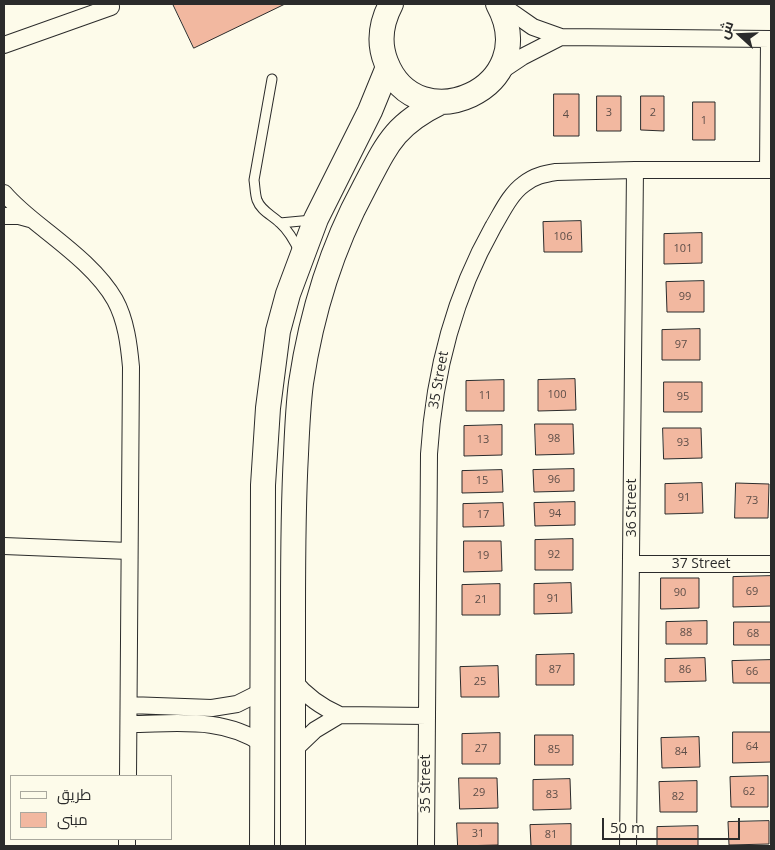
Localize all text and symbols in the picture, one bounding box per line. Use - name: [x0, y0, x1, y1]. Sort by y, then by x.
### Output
- north arrow: [715, 10, 765, 60]
- text: ش: [713, 18, 737, 41]
- house number: 3: [606, 106, 612, 120]
- house number: 2: [650, 106, 656, 120]
- house number: 4: [563, 108, 569, 122]
- house number: 1: [701, 114, 707, 128]
- house number: 106: [554, 230, 572, 244]
- house number: 101: [674, 242, 692, 256]
- house number: 99: [679, 290, 691, 304]
- house number: 97: [675, 338, 687, 352]
- street label: 35 Street: [426, 350, 452, 410]
- house number: 100: [548, 388, 566, 402]
- house number: 11: [479, 389, 491, 403]
- house number: 95: [677, 390, 689, 404]
- house number: 98: [548, 432, 560, 446]
- house number: 13: [477, 433, 489, 447]
- house number: 93: [677, 436, 689, 450]
- house number: 96: [548, 473, 560, 487]
- house number: 15: [476, 474, 488, 488]
- street label: 36 Street: [624, 479, 640, 537]
- house number: 91: [678, 491, 690, 505]
- house number: 73: [746, 494, 758, 508]
- house number: 94: [549, 507, 561, 521]
- house number: 17: [477, 508, 489, 522]
- house number: 92: [548, 548, 560, 562]
- house number: 19: [477, 549, 489, 563]
- street label: 37 Street: [672, 556, 730, 572]
- house number: 69: [746, 585, 758, 599]
- house number: 90: [674, 586, 686, 600]
- house number: 91: [547, 592, 559, 606]
- house number: 21: [475, 593, 487, 607]
- house number: 88: [680, 626, 692, 640]
- house number: 68: [747, 627, 759, 641]
- house number: 87: [549, 663, 561, 677]
- house number: 86: [679, 663, 691, 677]
- house number: 66: [746, 665, 758, 679]
- house number: 25: [474, 675, 486, 689]
- house number: 64: [746, 740, 758, 754]
- house number: 27: [475, 742, 487, 756]
- house number: 85: [548, 743, 560, 757]
- house number: 84: [675, 745, 687, 759]
- street label: 35 Street: [418, 755, 434, 813]
- legend: [10, 775, 172, 840]
- text: طريق: [57, 784, 91, 804]
- house number: 62: [743, 785, 755, 799]
- house number: 29: [473, 786, 485, 800]
- house number: 83: [546, 788, 558, 802]
- house number: 82: [672, 790, 684, 804]
- scale bar: [605, 808, 742, 840]
- text: مبنى: [57, 809, 88, 829]
- text: 50 m: [610, 817, 645, 837]
- house number: 31: [472, 827, 484, 841]
- house number: 81: [545, 828, 557, 842]

